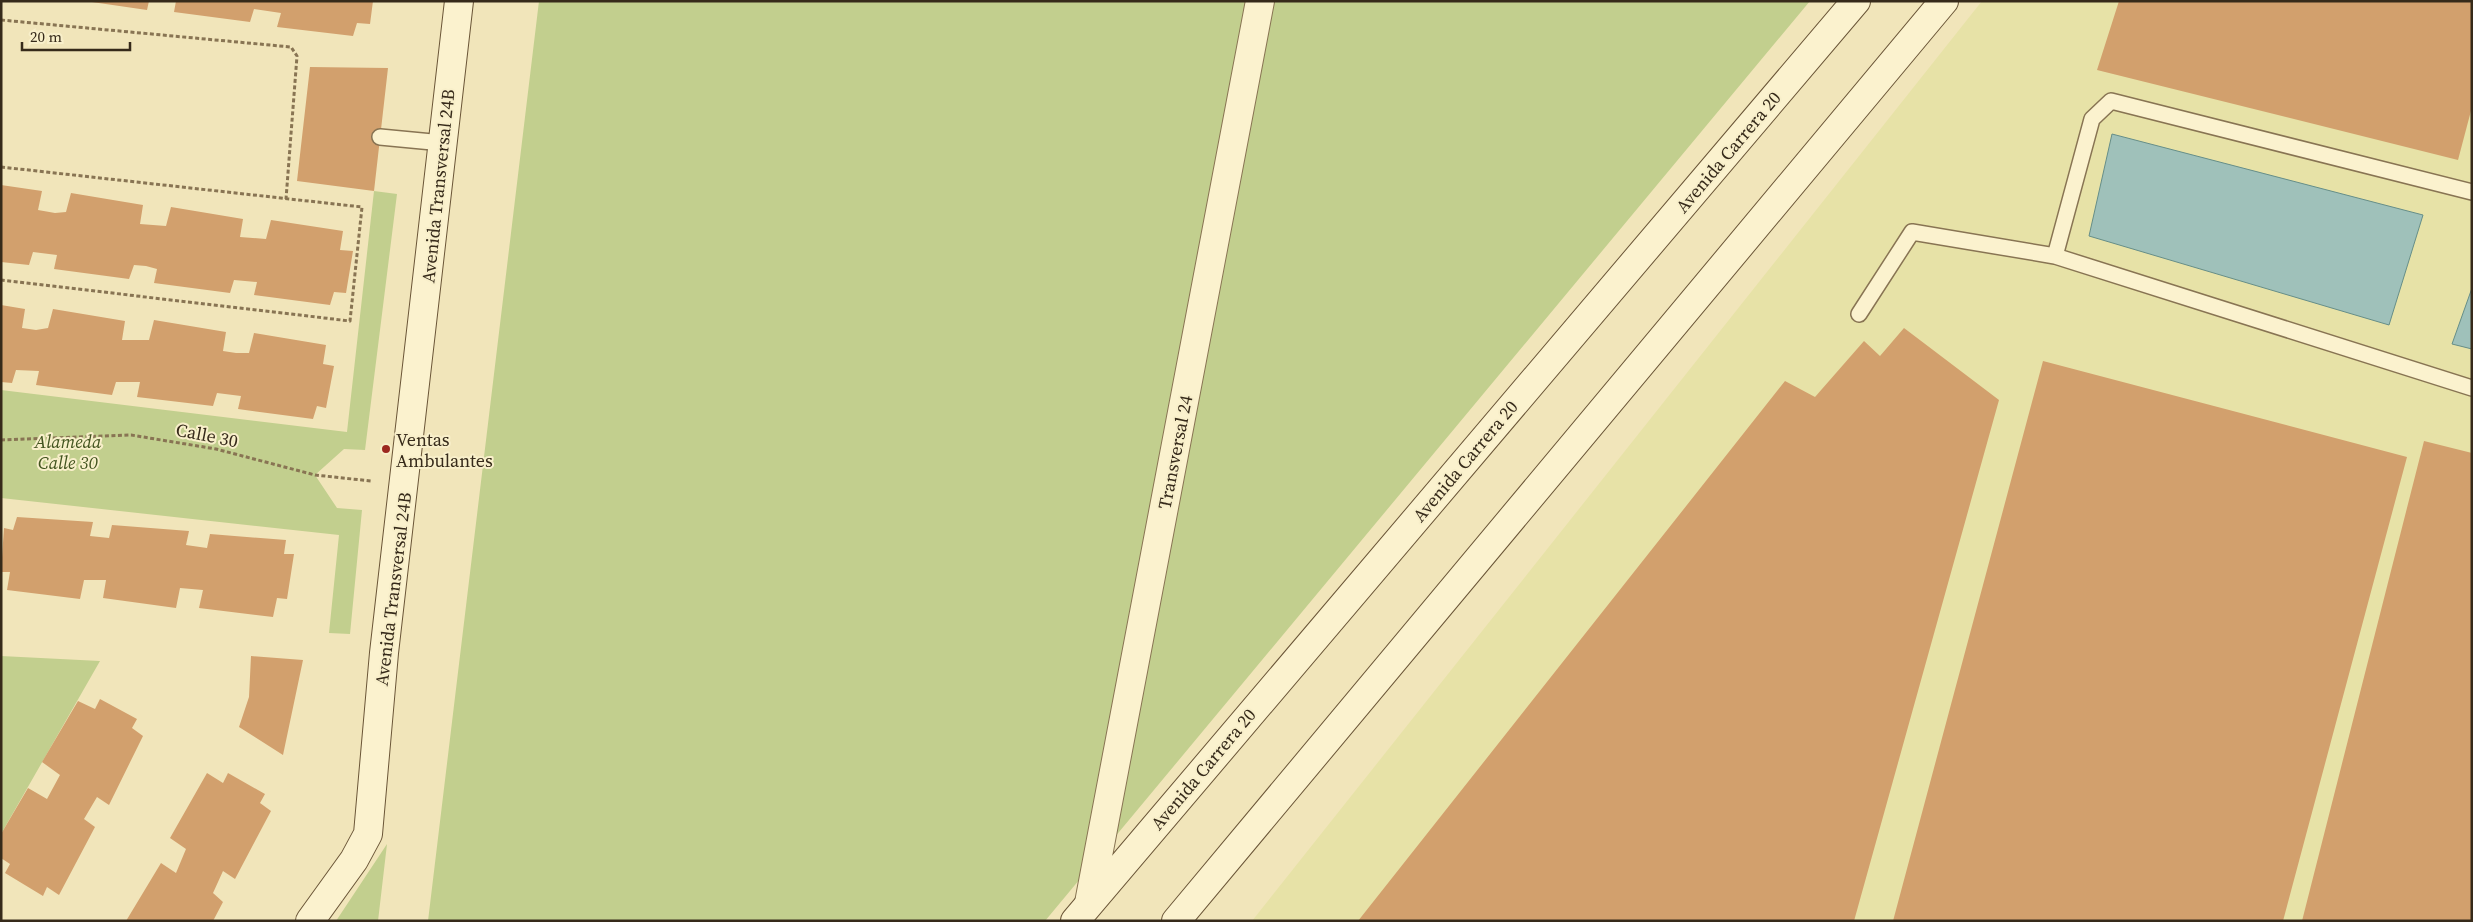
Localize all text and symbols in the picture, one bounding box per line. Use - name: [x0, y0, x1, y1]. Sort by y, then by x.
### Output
- scale bar: [22, 20, 130, 52]
- text: 20 m: [30, 26, 62, 47]
- street label: Avenida Carrera 20: [1670, 86, 1786, 218]
- street label: Avenida Transversal 24B: [415, 88, 461, 284]
- street label: Transversal 24: [1152, 393, 1198, 511]
- street label: Avenida Carrera 20: [1407, 395, 1523, 527]
- street label: Calle 30: [174, 417, 240, 453]
- place label: Ventas Ambulantes: [396, 427, 493, 473]
- park label: Alameda Calle 30: [34, 429, 102, 475]
- marker: Ventas Ambulantes: [380, 443, 392, 455]
- street label: Avenida Transversal 24B: [369, 491, 417, 687]
- street label: Avenida Carrera 20: [1145, 703, 1261, 835]

